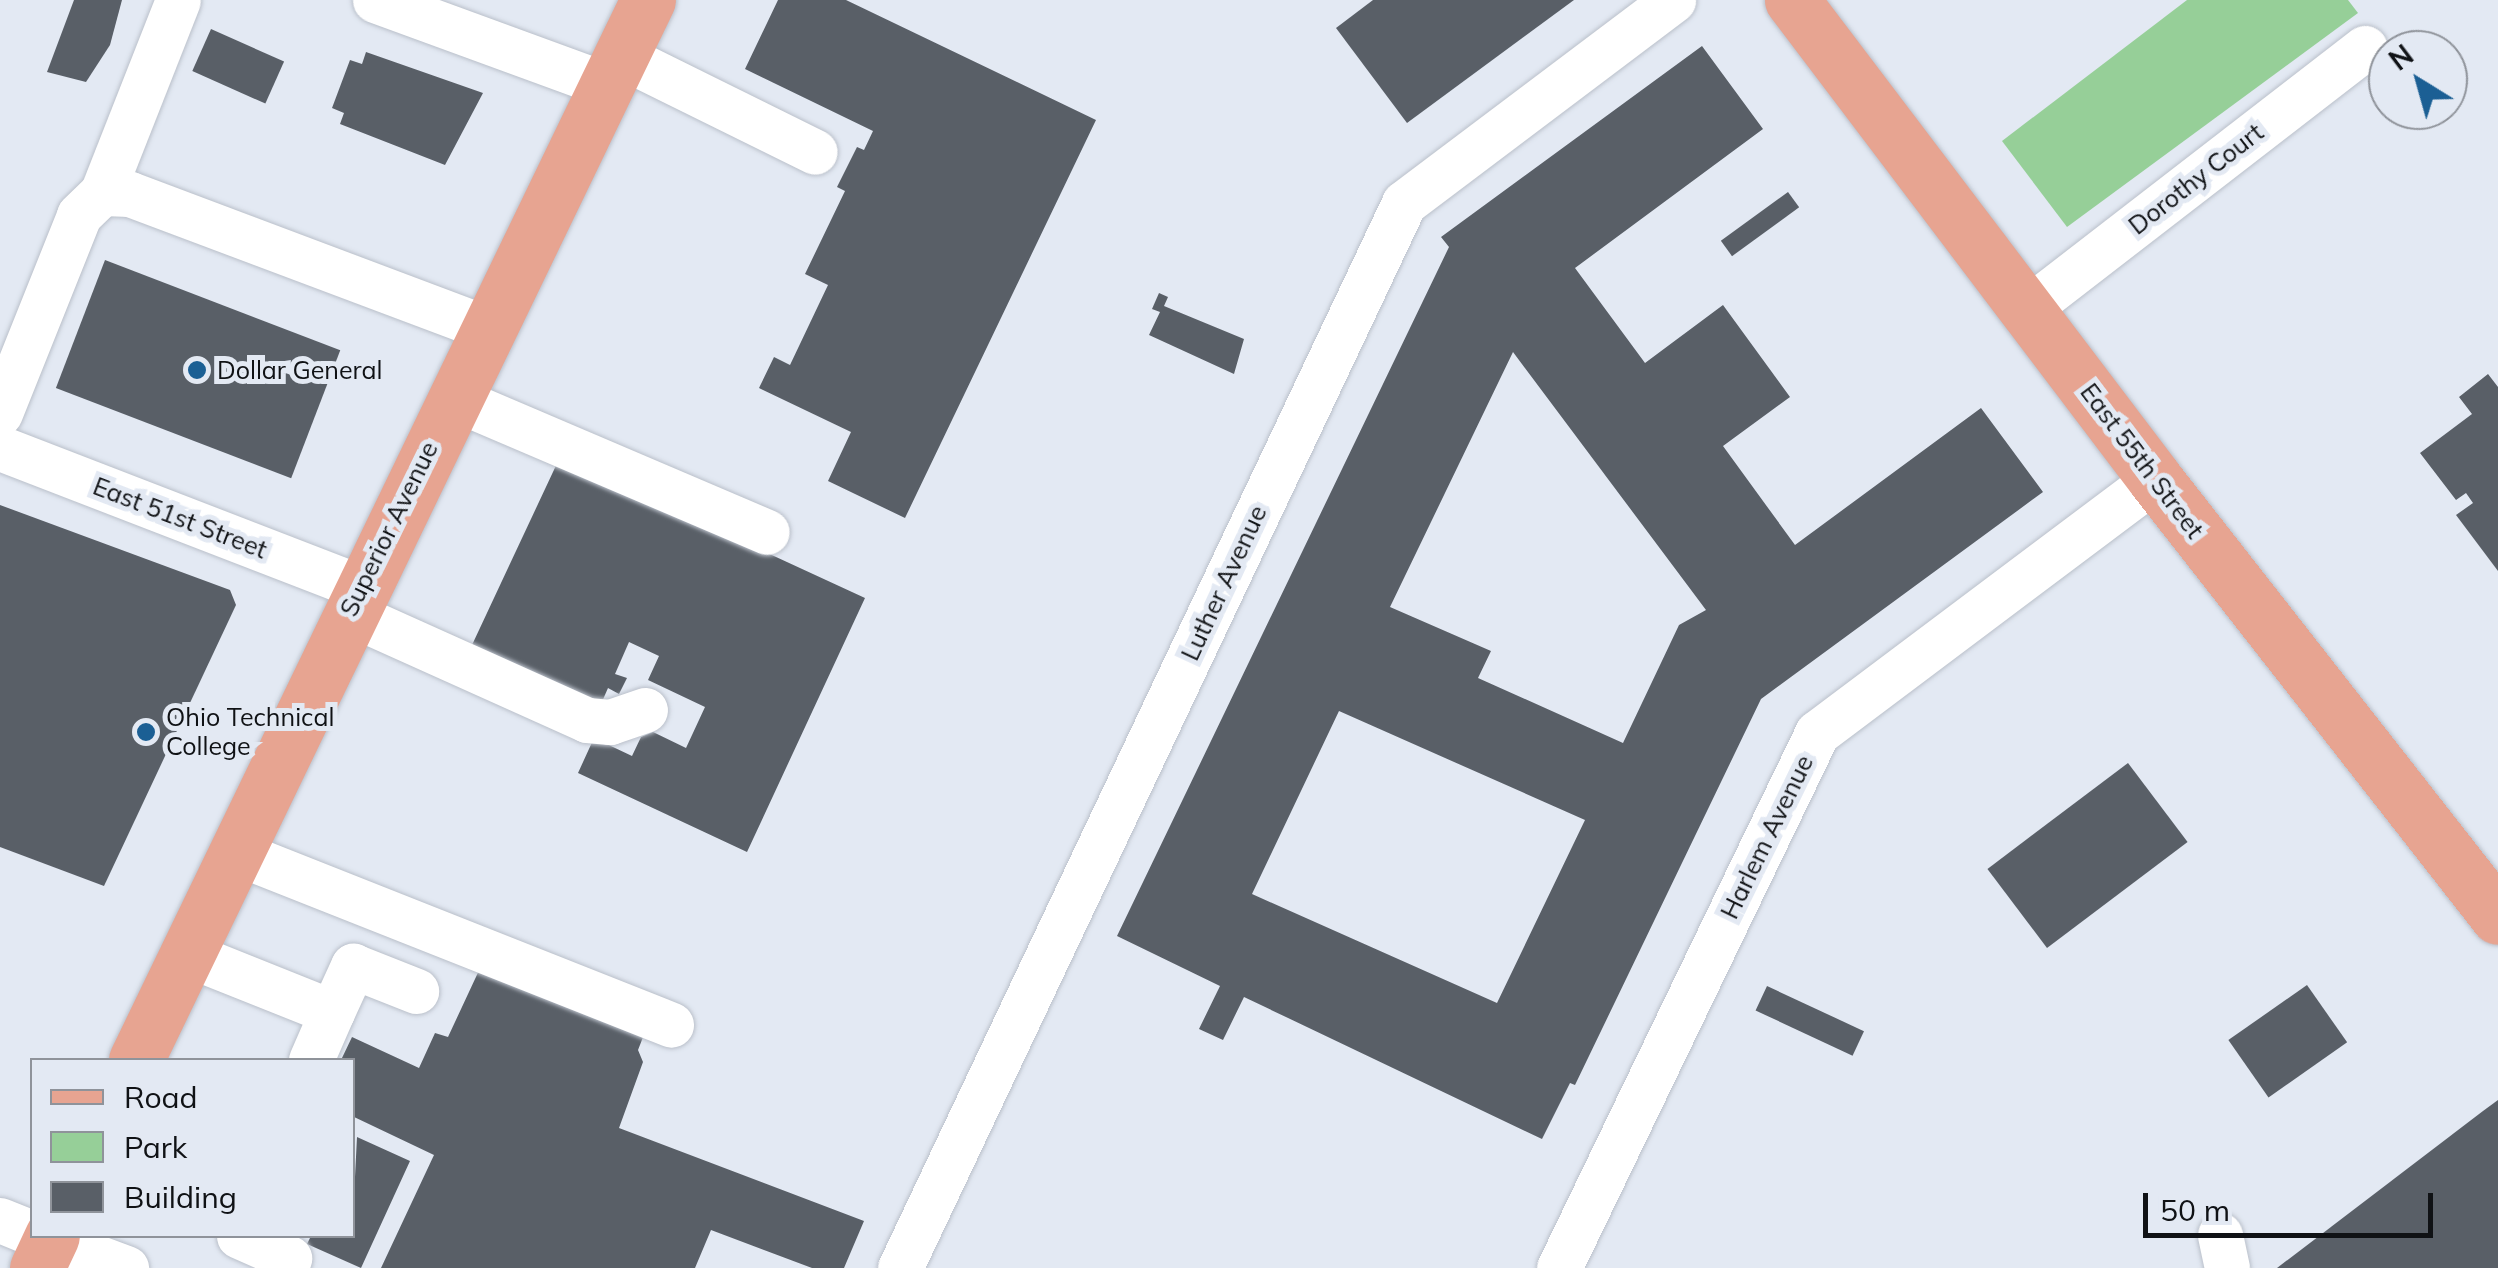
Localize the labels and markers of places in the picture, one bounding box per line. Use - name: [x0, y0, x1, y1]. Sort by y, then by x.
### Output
- place label: Dollar General: [217, 355, 382, 385]
- marker: Dollar General: [186, 359, 208, 381]
- place label: Ohio Technical College: [166, 703, 334, 762]
- marker: Ohio Technical College: [135, 721, 157, 743]

